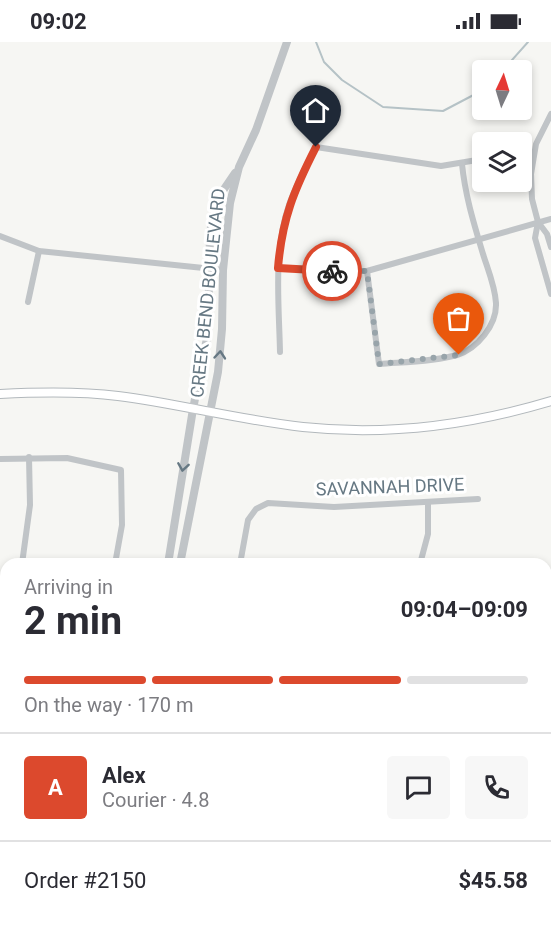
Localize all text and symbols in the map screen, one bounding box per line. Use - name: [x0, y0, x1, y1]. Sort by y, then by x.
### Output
- text: 09:02: [30, 9, 87, 34]
- north arrow: [472, 60, 532, 120]
- map controls: [472, 60, 532, 192]
- pin: [290, 85, 341, 147]
- icon: home: [299, 94, 332, 127]
- button: layers: [472, 132, 532, 192]
- street label: CREEK BEND BOULEVARD: [186, 187, 229, 399]
- courier: [302, 241, 362, 301]
- icon: bike: [316, 255, 349, 288]
- pin: [433, 293, 484, 355]
- icon: bag: [442, 302, 475, 335]
- one-way arrow: [213, 350, 226, 359]
- one-way arrow: [178, 463, 190, 472]
- street label: SAVANNAH DRIVE: [315, 473, 465, 500]
- text: Arriving in: [24, 575, 113, 599]
- text: 09:04–09:09: [401, 597, 528, 622]
- text: 2 min: [24, 598, 122, 644]
- text: On the way · 170 m: [24, 693, 193, 717]
- button: chat: [387, 756, 450, 819]
- button: phone: [465, 756, 528, 819]
- text: Alex: [102, 763, 146, 788]
- text: A: [48, 775, 63, 800]
- text: Courier · 4.8: [102, 788, 209, 812]
- text: Order #2150: [24, 868, 146, 893]
- text: $45.58: [459, 868, 528, 893]

